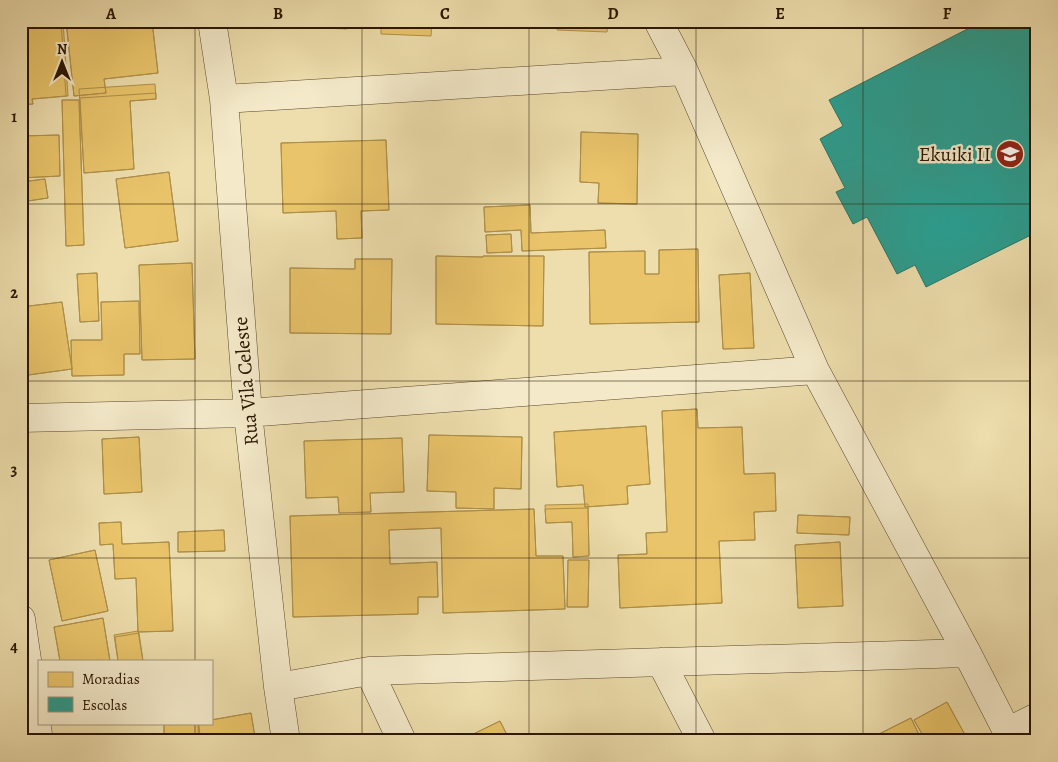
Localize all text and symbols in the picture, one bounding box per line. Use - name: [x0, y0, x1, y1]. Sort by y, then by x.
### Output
- text: A: [105, 3, 117, 25]
- text: B: [273, 3, 283, 25]
- text: C: [440, 3, 450, 25]
- text: D: [607, 3, 619, 25]
- text: E: [775, 3, 785, 25]
- text: F: [943, 3, 952, 25]
- north arrow: [38, 38, 88, 88]
- text: N: [57, 40, 67, 59]
- text: 1: [11, 106, 17, 128]
- school or university icon: Ekuiki II: [995, 139, 1025, 169]
- place label: Ekuiki II: [919, 141, 991, 168]
- text: 2: [10, 282, 18, 304]
- street label: Rua Vila Celeste: [227, 315, 265, 447]
- text: 3: [11, 459, 18, 481]
- text: 4: [10, 636, 18, 658]
- legend: [38, 660, 212, 724]
- text: Moradias: [82, 669, 140, 689]
- text: Escolas: [82, 695, 127, 715]

